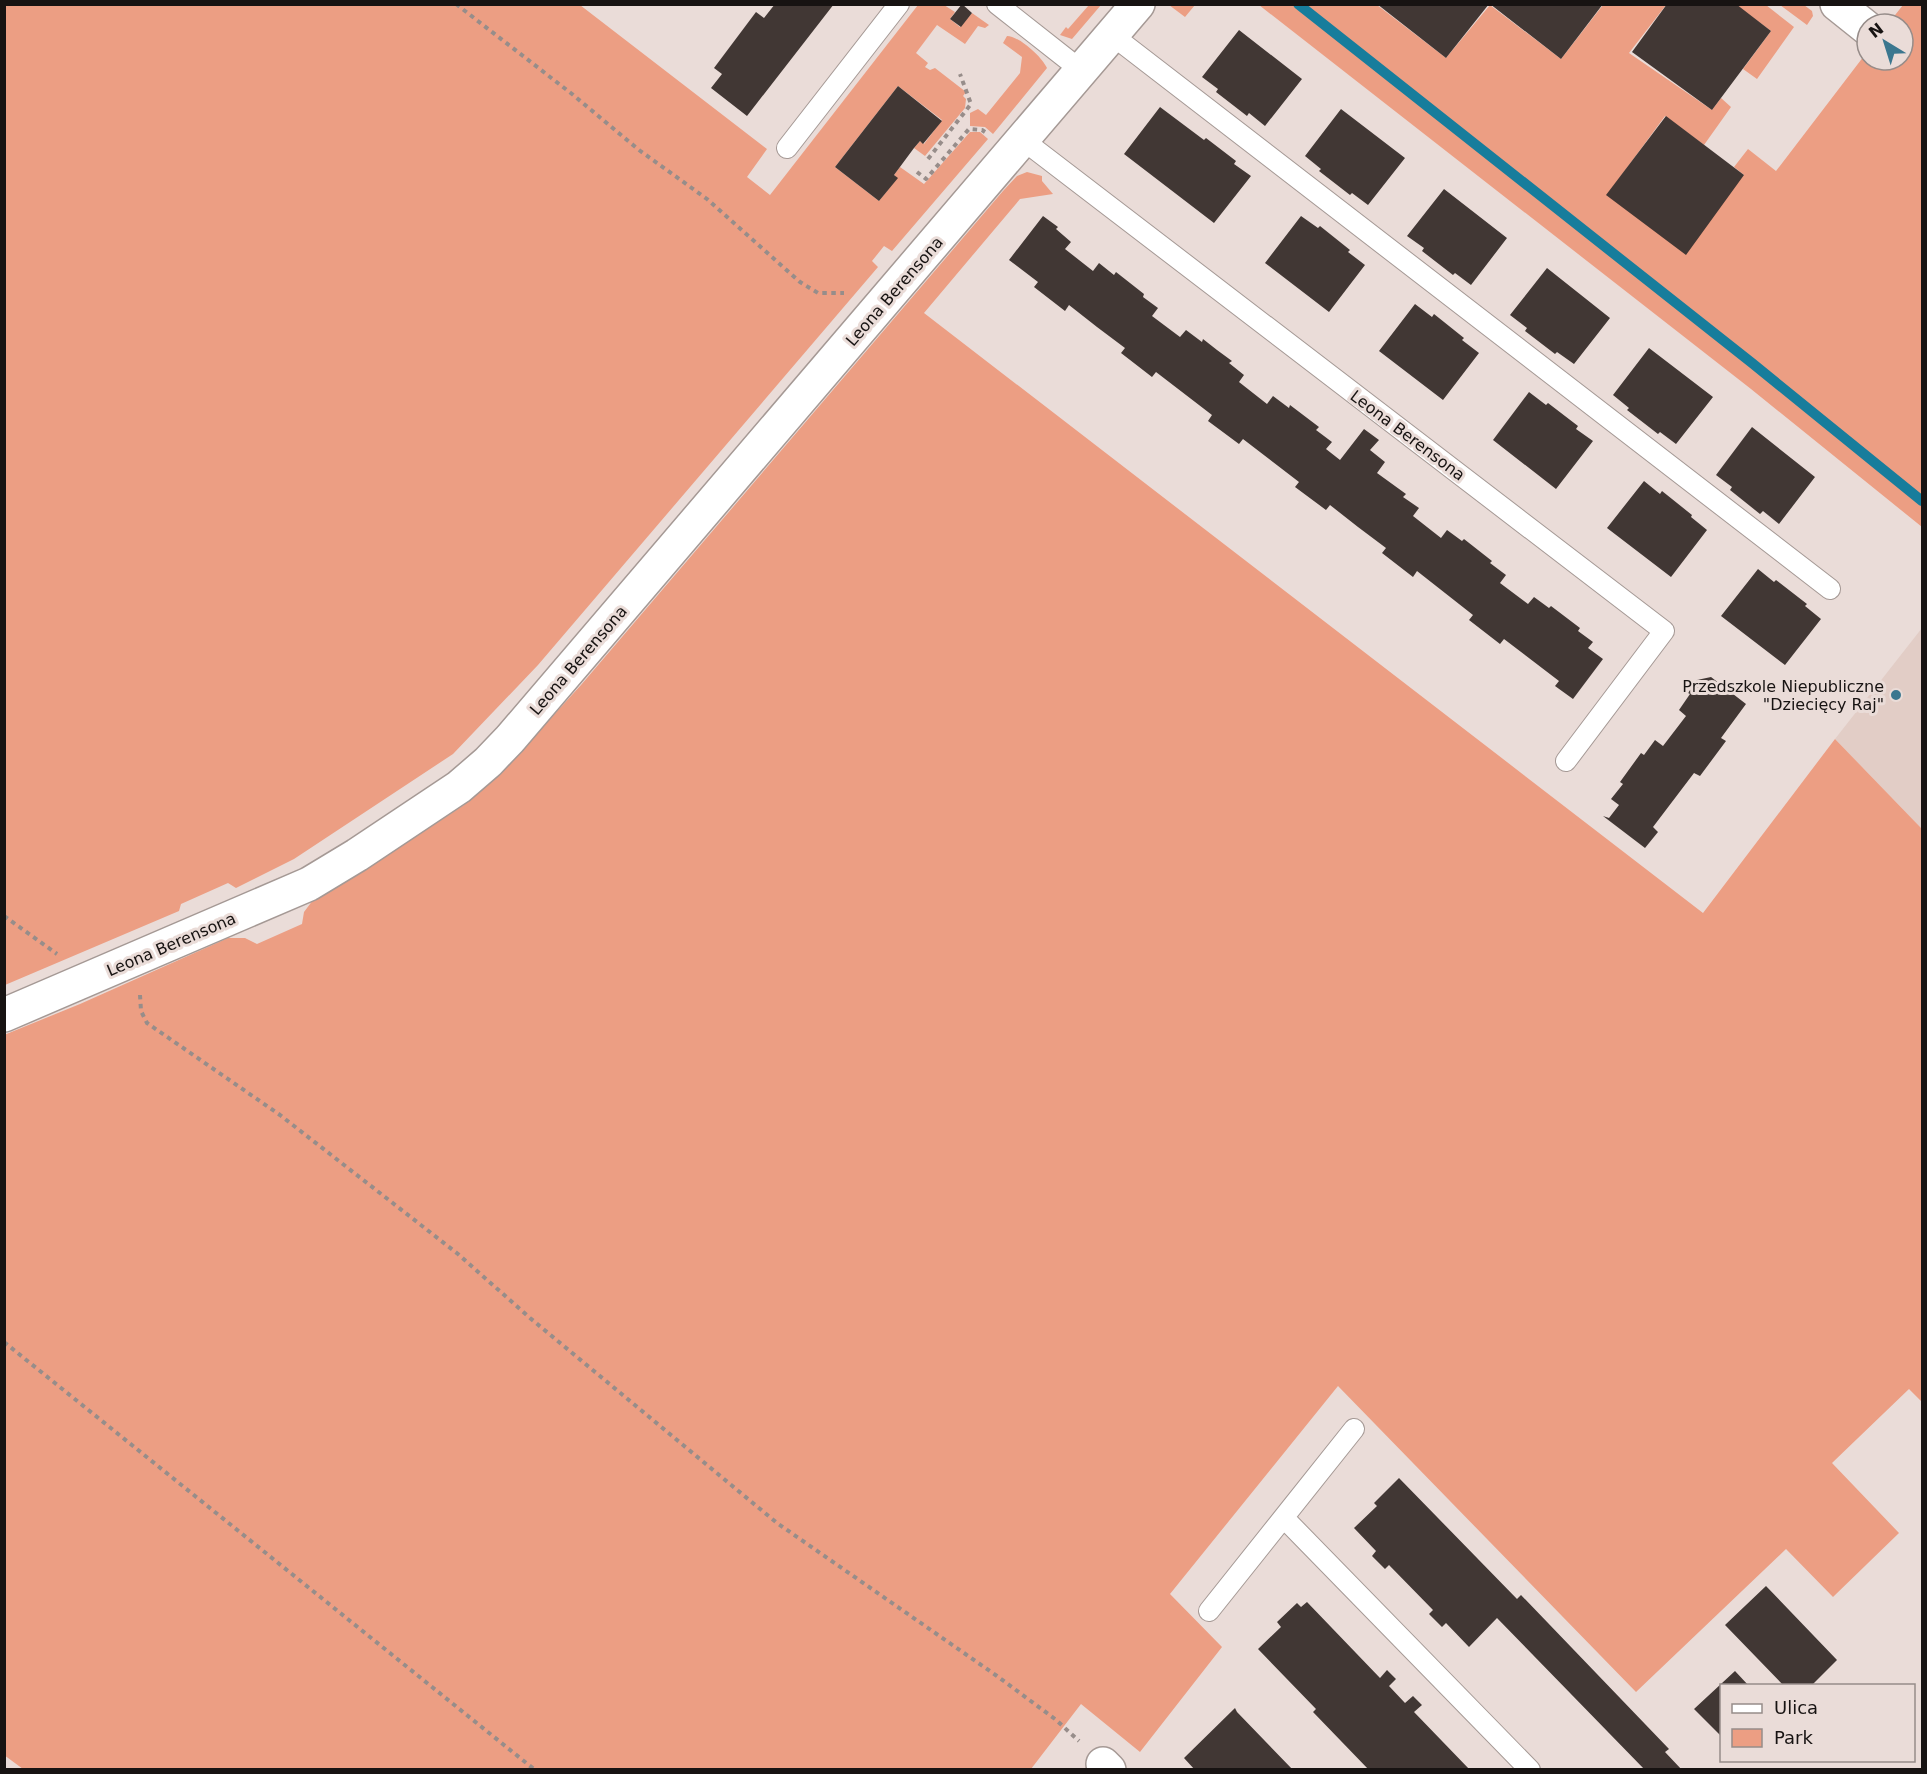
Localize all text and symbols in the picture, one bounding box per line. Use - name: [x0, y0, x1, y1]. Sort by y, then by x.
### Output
- north arrow: [1855, 12, 1915, 72]
- text: N: [1865, 19, 1887, 42]
- street label: Leona Berensona: [842, 233, 947, 350]
- street label: Leona Berensona: [1347, 386, 1469, 485]
- street label: Leona Berensona: [526, 602, 631, 719]
- place label: Przedszkole Niepubliczne "Dziecięcy Raj": [1682, 677, 1884, 714]
- marker: Przedszkole Niepubliczne "Dziecięcy Raj": [1889, 688, 1903, 702]
- street label: Leona Berensona: [104, 909, 239, 980]
- legend: [1720, 1684, 1915, 1762]
- text: Ulica: [1774, 1697, 1818, 1718]
- text: Park: [1774, 1727, 1813, 1748]

